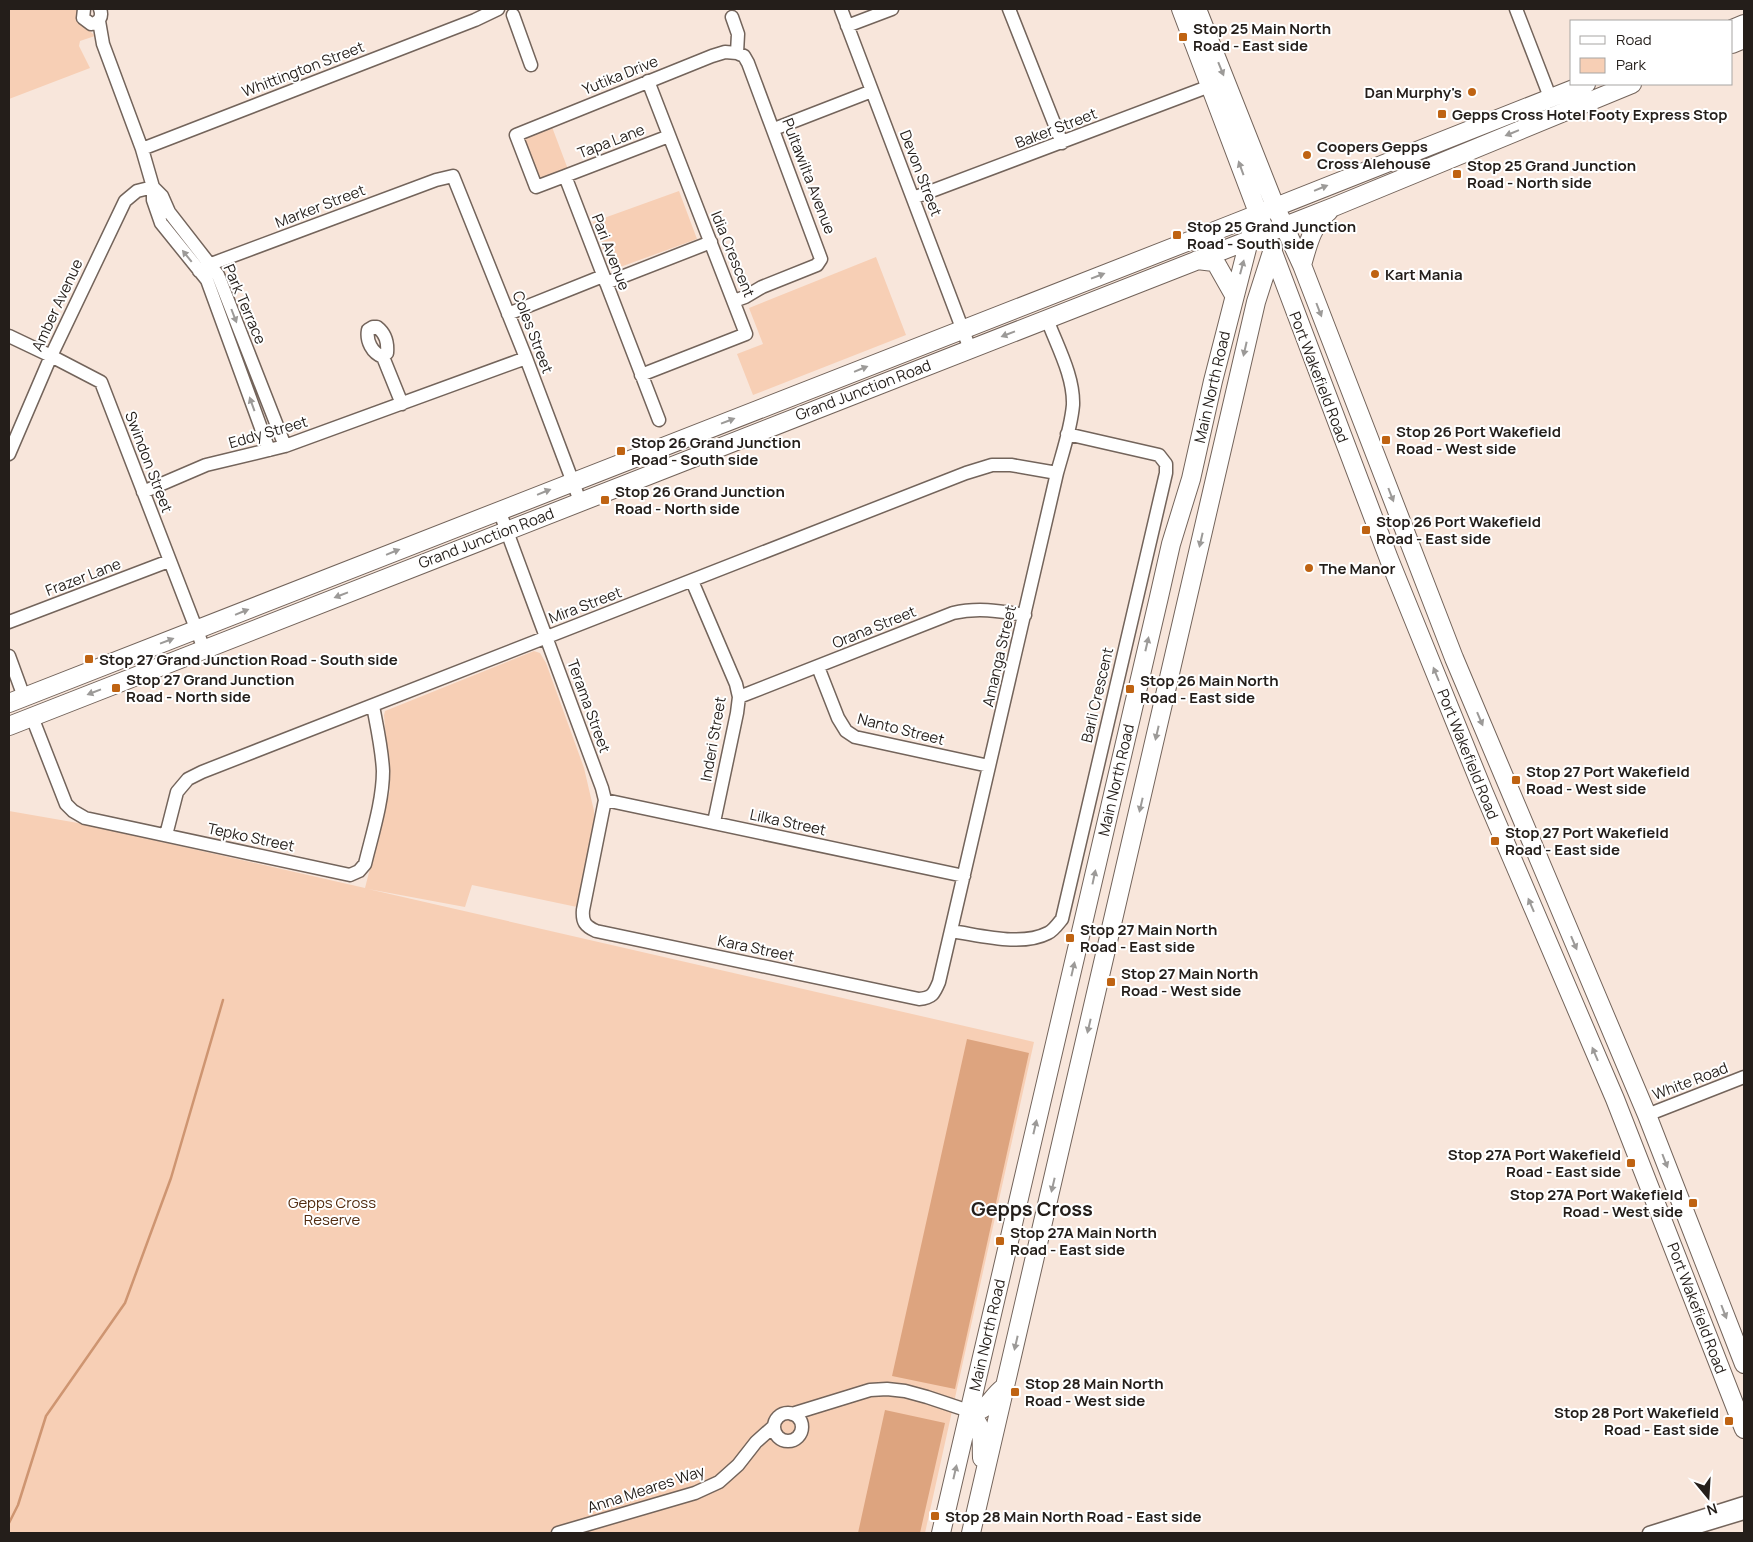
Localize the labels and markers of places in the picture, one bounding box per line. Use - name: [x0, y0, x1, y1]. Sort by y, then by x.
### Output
- place label: Stop 25 Main North Road - East side: [1193, 18, 1331, 56]
- marker: Stop 25 Main North Road - East side: [1177, 31, 1189, 43]
- place label: Dan Murphy's: [1364, 82, 1462, 103]
- marker: Dan Murphy's: [1466, 86, 1478, 98]
- place label: Gepps Cross Hotel Footy Express Stop: [1452, 104, 1728, 125]
- marker: Gepps Cross Hotel Footy Express Stop: [1436, 108, 1448, 120]
- place label: Coopers Gepps Cross Alehouse: [1317, 136, 1431, 174]
- marker: Coopers Gepps Cross Alehouse: [1301, 149, 1313, 161]
- place label: Stop 25 Grand Junction Road - North side: [1467, 155, 1636, 193]
- marker: Stop 25 Grand Junction Road - North side: [1451, 168, 1463, 180]
- place label: Stop 25 Grand Junction Road - South side: [1187, 216, 1356, 254]
- marker: Stop 25 Grand Junction Road - South side: [1171, 229, 1183, 241]
- place label: Kart Mania: [1385, 264, 1463, 285]
- marker: Kart Mania: [1369, 268, 1381, 280]
- place label: Stop 26 Port Wakefield Road - West side: [1396, 421, 1561, 459]
- place label: Stop 26 Grand Junction Road - South side: [631, 432, 801, 470]
- marker: Stop 26 Port Wakefield Road - West side: [1380, 434, 1392, 446]
- marker: Stop 26 Grand Junction Road - South side: [615, 445, 627, 457]
- place label: Stop 26 Grand Junction Road - North side: [615, 481, 785, 519]
- marker: Stop 26 Grand Junction Road - North side: [599, 494, 611, 506]
- place label: Stop 26 Port Wakefield Road - East side: [1376, 511, 1541, 549]
- marker: Stop 26 Port Wakefield Road - East side: [1360, 524, 1372, 536]
- place label: The Manor: [1319, 558, 1396, 579]
- marker: The Manor: [1303, 562, 1315, 574]
- place label: Stop 27 Grand Junction Road - South side: [99, 649, 398, 670]
- marker: Stop 27 Grand Junction Road - South side: [83, 653, 95, 665]
- place label: Stop 27 Grand Junction Road - North side: [126, 669, 294, 707]
- place label: Stop 26 Main North Road - East side: [1140, 670, 1279, 708]
- marker: Stop 27 Grand Junction Road - North side: [110, 682, 122, 694]
- marker: Stop 26 Main North Road - East side: [1124, 683, 1136, 695]
- place label: Stop 27 Port Wakefield Road - West side: [1526, 761, 1690, 799]
- marker: Stop 27 Port Wakefield Road - West side: [1510, 774, 1522, 786]
- place label: Stop 27 Port Wakefield Road - East side: [1505, 822, 1669, 860]
- marker: Stop 27 Port Wakefield Road - East side: [1489, 835, 1501, 847]
- place label: Stop 27 Main North Road - East side: [1080, 919, 1217, 957]
- marker: Stop 27 Main North Road - East side: [1064, 932, 1076, 944]
- place label: Stop 27 Main North Road - West side: [1121, 963, 1258, 1001]
- marker: Stop 27 Main North Road - West side: [1105, 976, 1117, 988]
- place label: Stop 27A Port Wakefield Road - East side: [1448, 1144, 1621, 1182]
- marker: Stop 27A Port Wakefield Road - East side: [1625, 1157, 1637, 1169]
- place label: Stop 27A Port Wakefield Road - West side: [1510, 1184, 1683, 1222]
- marker: Stop 27A Port Wakefield Road - West side: [1687, 1197, 1699, 1209]
- place label: Stop 27A Main North Road - East side: [1010, 1222, 1157, 1260]
- marker: Stop 27A Main North Road - East side: [994, 1235, 1006, 1247]
- place label: Stop 28 Main North Road - West side: [1025, 1373, 1164, 1411]
- marker: Stop 28 Main North Road - West side: [1009, 1386, 1021, 1398]
- place label: Stop 28 Port Wakefield Road - East side: [1554, 1402, 1719, 1440]
- marker: Stop 28 Port Wakefield Road - East side: [1723, 1415, 1735, 1427]
- place label: Stop 28 Main North Road - East side: [945, 1506, 1202, 1527]
- marker: Stop 28 Main North Road - East side: [929, 1510, 941, 1522]

